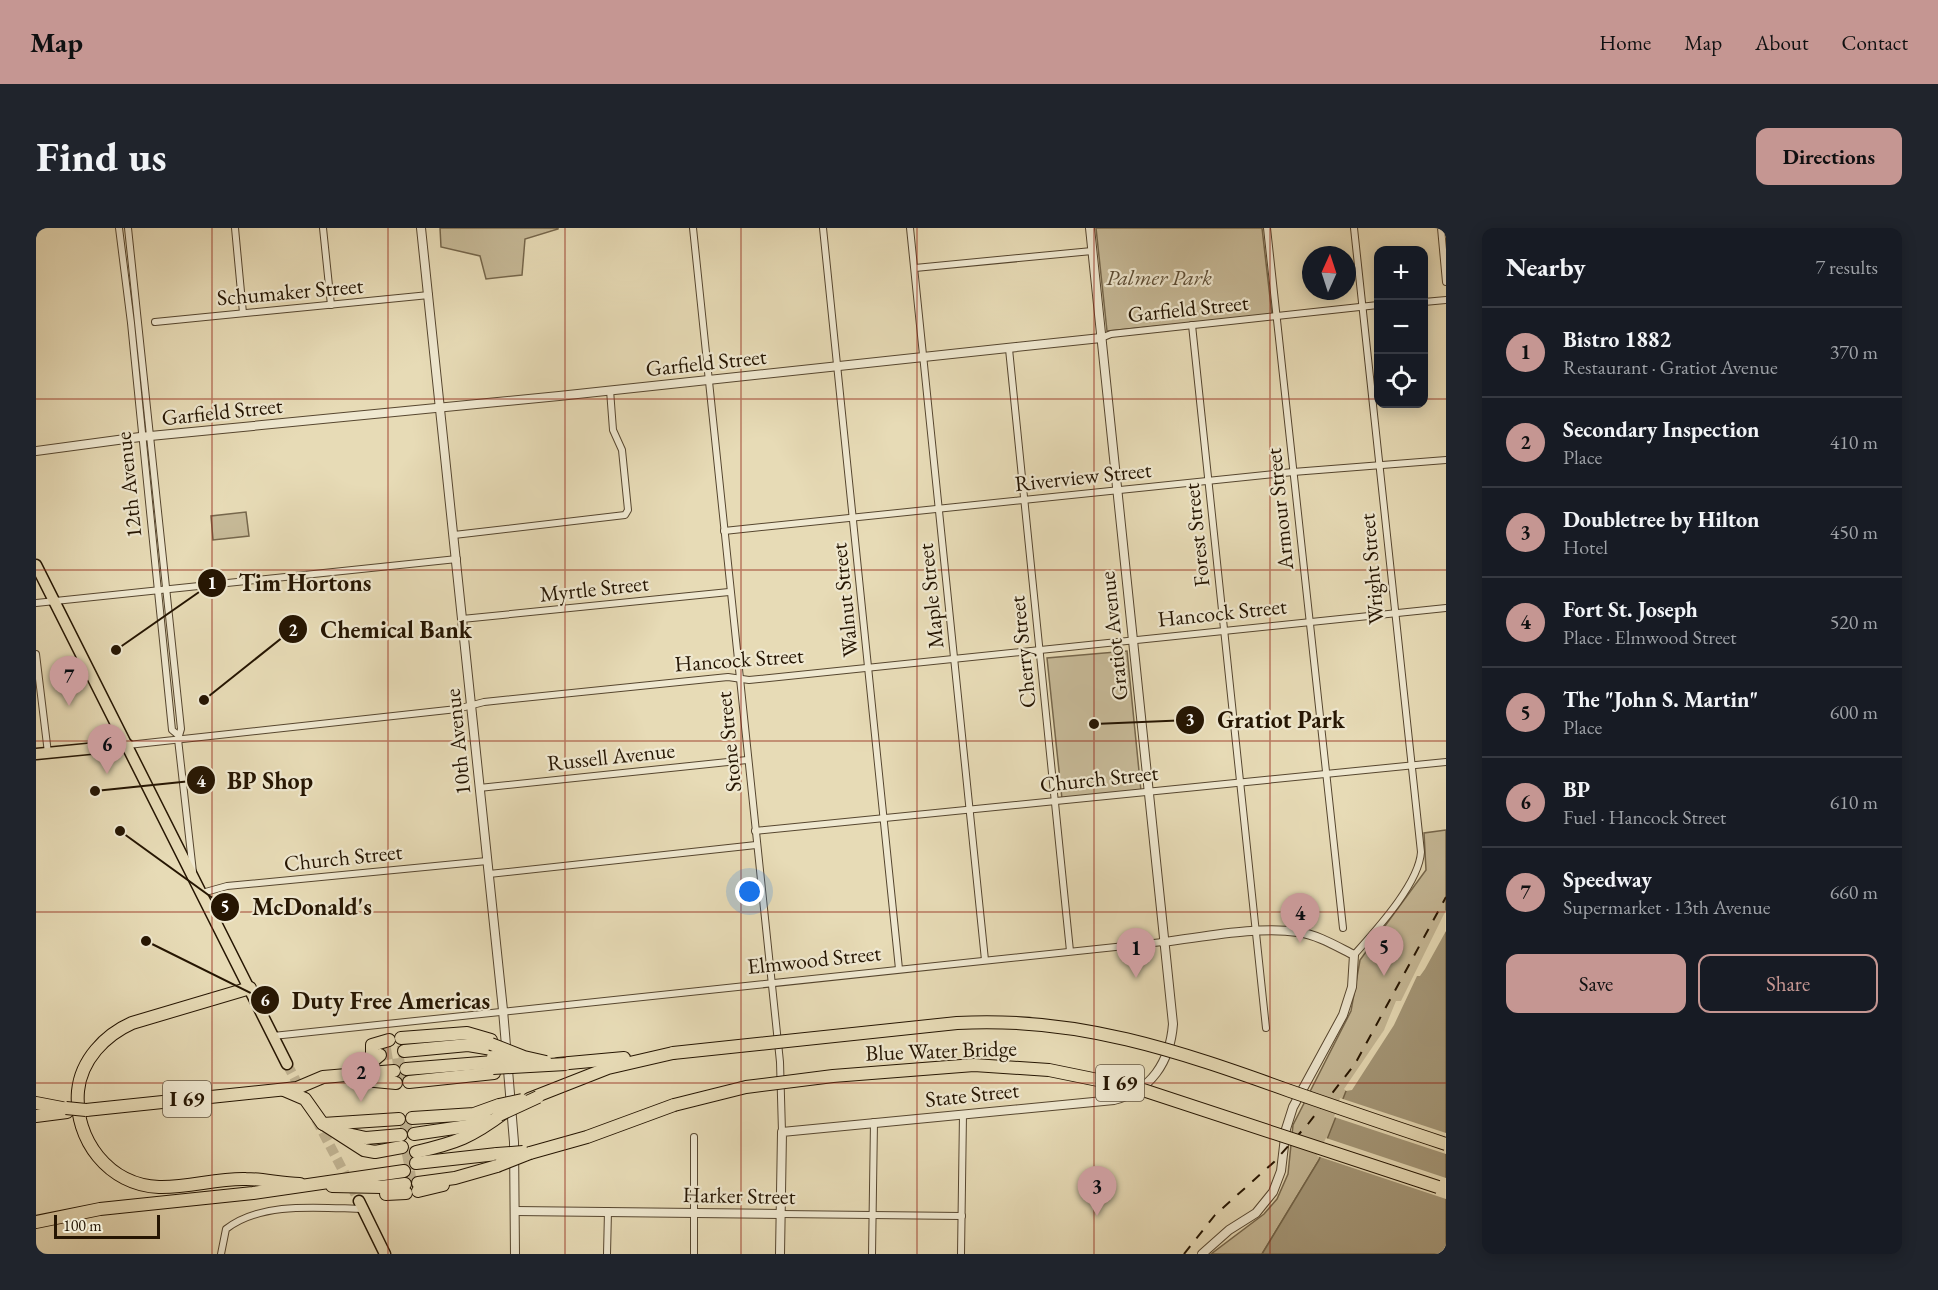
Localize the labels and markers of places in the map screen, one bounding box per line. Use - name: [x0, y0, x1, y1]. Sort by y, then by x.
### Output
- callout: Tim Hortons: [197, 562, 384, 604]
- callout: Chemical Bank: [278, 608, 484, 650]
- pin: 7: [50, 656, 88, 706]
- callout: Gratiot Park: [1175, 699, 1357, 741]
- pin: 6: [88, 724, 126, 774]
- callout: BP Shop: [186, 759, 325, 801]
- callout: McDonald's: [210, 886, 384, 928]
- pin: 4: [1280, 894, 1320, 943]
- pin: 5: [1364, 926, 1404, 976]
- pin: 1: [1116, 928, 1156, 978]
- callout: Duty Free Americas: [250, 979, 502, 1021]
- pin: 2: [342, 1052, 380, 1102]
- pin: 3: [1078, 1166, 1116, 1216]

